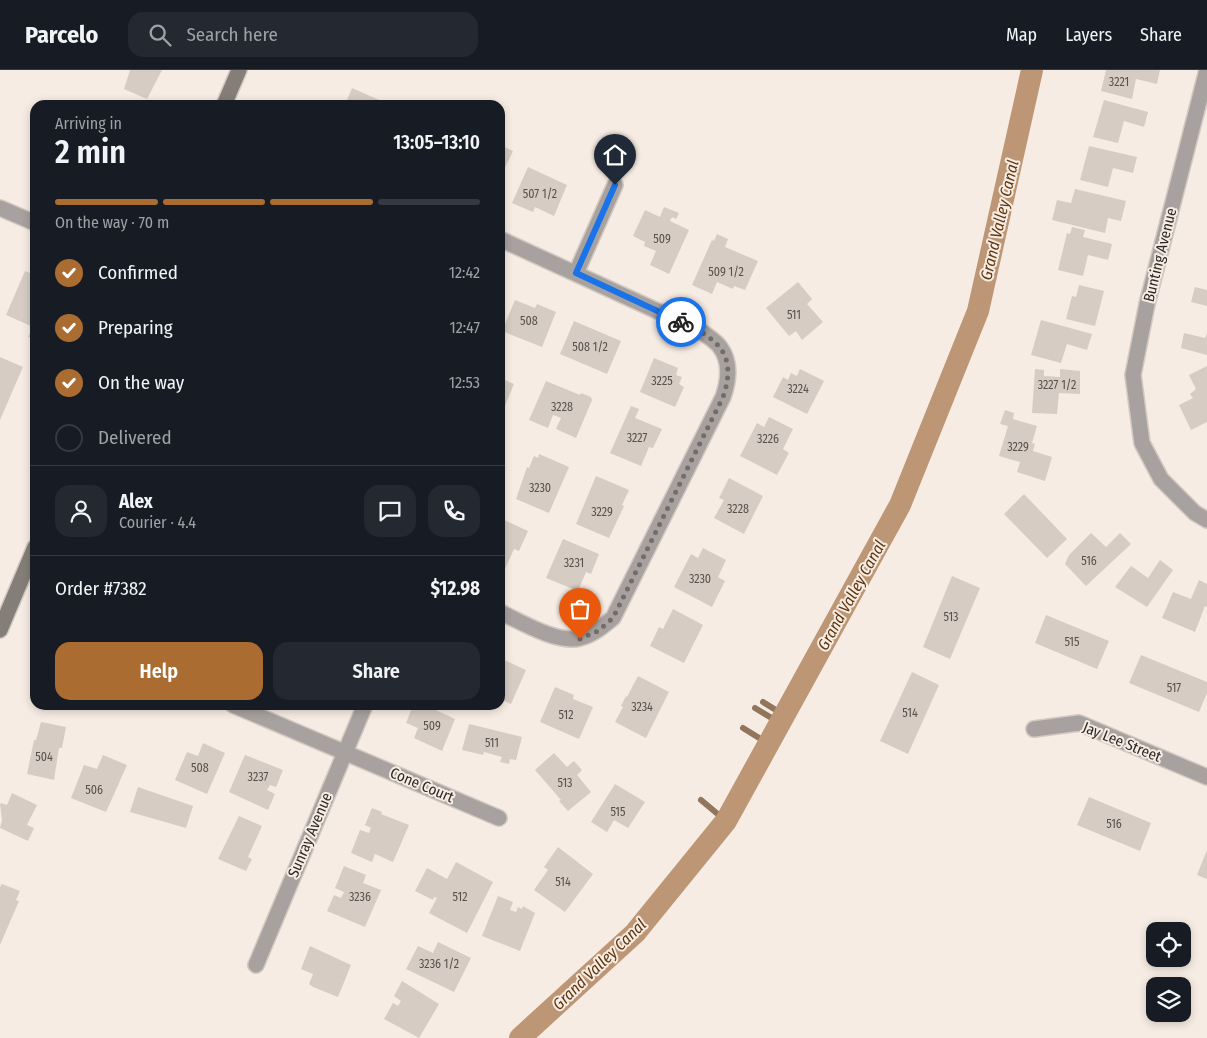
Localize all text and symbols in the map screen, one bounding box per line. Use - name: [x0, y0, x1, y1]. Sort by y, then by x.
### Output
- search box: [128, 12, 478, 57]
- text: Parcelo: [25, 21, 98, 49]
- icon: search: [146, 21, 174, 49]
- text: Search here: [186, 23, 278, 46]
- text: Map: [1006, 24, 1037, 46]
- text: Layers: [1065, 24, 1112, 46]
- text: Share: [1140, 24, 1182, 46]
- house number: 3221: [1109, 75, 1129, 89]
- text: Arriving in: [55, 114, 122, 133]
- text: 13:05–13:10: [393, 131, 480, 154]
- text: 2 min: [55, 133, 126, 171]
- pin: [594, 134, 636, 185]
- icon: home: [601, 141, 629, 169]
- water label: Grand Valley Canal: [976, 158, 1023, 282]
- house number: 507 1/2: [523, 187, 557, 201]
- street label: Bunting Avenue: [1140, 206, 1180, 304]
- text: On the way · 70 m: [55, 213, 169, 232]
- house number: 509: [653, 232, 671, 246]
- icon: check: [55, 259, 83, 287]
- text: Confirmed: [98, 261, 178, 284]
- text: 12:42: [449, 263, 480, 282]
- house number: 509 1/2: [708, 265, 744, 279]
- courier: [656, 297, 706, 347]
- icon: bike: [667, 308, 695, 336]
- house number: 511: [787, 308, 801, 322]
- icon: check: [55, 314, 83, 342]
- house number: 508: [520, 314, 538, 328]
- text: Preparing: [98, 316, 173, 339]
- text: 12:47: [449, 318, 480, 337]
- house number: 508 1/2: [572, 340, 608, 354]
- icon: check: [55, 369, 83, 397]
- text: On the way: [98, 371, 184, 394]
- text: 12:53: [449, 373, 480, 392]
- house number: 3225: [651, 374, 673, 388]
- house number: 3227 1/2: [1038, 378, 1076, 392]
- house number: 3224: [787, 382, 809, 396]
- house number: 3228: [551, 400, 573, 414]
- text: Delivered: [98, 426, 172, 449]
- house number: 3227: [627, 431, 647, 445]
- house number: 3226: [757, 432, 779, 446]
- house number: 3229: [1007, 440, 1029, 454]
- house number: 3230: [529, 481, 551, 495]
- button: person: [55, 485, 107, 537]
- button: chat: [364, 485, 416, 537]
- button: phone: [428, 485, 480, 537]
- text: Alex: [119, 490, 153, 513]
- house number: 3228: [727, 502, 749, 516]
- house number: 3229: [591, 505, 613, 519]
- text: Courier · 4.4: [119, 513, 196, 532]
- water label: Grand Valley Canal: [813, 537, 889, 653]
- house number: 516: [1081, 554, 1097, 568]
- house number: 3231: [564, 556, 584, 570]
- house number: 3230: [689, 572, 711, 586]
- text: Order #7382: [55, 577, 147, 600]
- text: $12.98: [431, 577, 480, 600]
- pin: [559, 588, 601, 639]
- icon: bag: [566, 595, 594, 623]
- house number: 513: [943, 610, 959, 624]
- house number: 515: [1064, 635, 1080, 649]
- button: Help: [55, 642, 263, 700]
- button: Share: [273, 642, 480, 700]
- house number: 517: [1167, 681, 1181, 695]
- house number: 3234: [631, 700, 653, 714]
- house number: 514: [902, 706, 918, 720]
- house number: 512: [559, 708, 573, 722]
- street label: Jay Lee Street: [1080, 718, 1164, 766]
- house number: 509: [423, 719, 441, 733]
- house number: 511: [485, 736, 499, 750]
- house number: 504: [35, 750, 53, 764]
- house number: 508: [191, 761, 209, 775]
- street label: Cone Court: [388, 764, 457, 806]
- house number: 3237: [248, 770, 269, 784]
- house number: 513: [557, 776, 573, 790]
- house number: 506: [85, 783, 103, 797]
- street label: Sunray Avenue: [284, 790, 336, 880]
- house number: 515: [610, 805, 626, 819]
- house number: 516: [1106, 817, 1122, 831]
- house number: 514: [555, 875, 571, 889]
- house number: 3236: [349, 890, 371, 904]
- house number: 512: [453, 890, 467, 904]
- water label: Grand Valley Canal: [549, 915, 650, 1014]
- map controls: [1146, 922, 1191, 1022]
- button: locate: [1146, 922, 1191, 967]
- house number: 3236 1/2: [419, 957, 459, 971]
- button: layers: [1146, 977, 1191, 1022]

